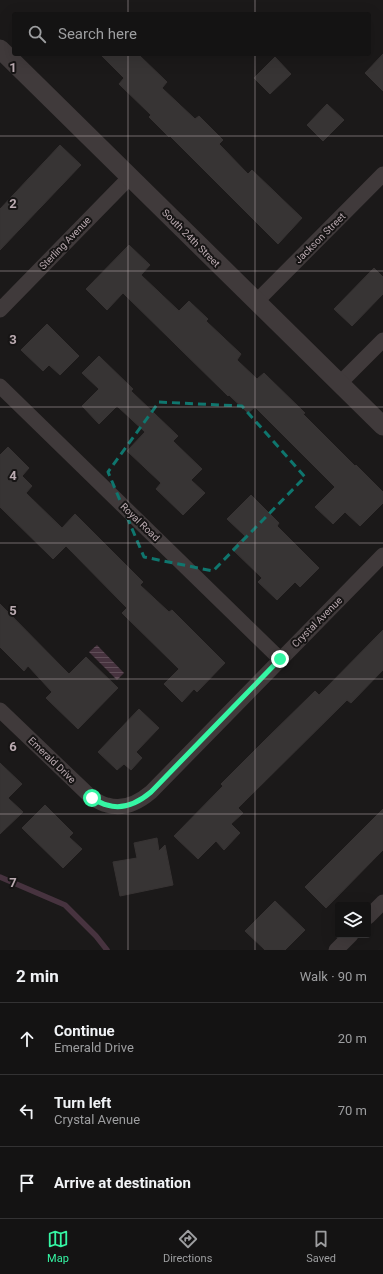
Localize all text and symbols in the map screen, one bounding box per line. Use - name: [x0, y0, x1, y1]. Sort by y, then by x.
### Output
- search box: [12, 12, 371, 56]
- icon: search: [26, 23, 48, 45]
- text: Search here: [58, 25, 137, 43]
- text: 1: [9, 60, 17, 75]
- text: 2: [9, 196, 17, 211]
- street label: South 24th Street: [160, 207, 222, 269]
- street label: Jackson Street: [293, 211, 347, 265]
- street label: Sterling Avenue: [37, 214, 93, 272]
- text: 3: [9, 332, 17, 347]
- text: 4: [9, 468, 17, 483]
- street label: Royal Road: [118, 501, 162, 543]
- street label: Crystal Avenue: [290, 595, 344, 649]
- text: 5: [9, 603, 17, 618]
- route end: [271, 650, 289, 668]
- street label: Emerald Drive: [26, 735, 78, 785]
- text: 6: [9, 739, 17, 754]
- route start: [83, 789, 101, 807]
- text: 7: [9, 875, 17, 890]
- map controls: [335, 902, 371, 938]
- button: layers: [335, 902, 371, 938]
- text: 2 min: [16, 966, 59, 986]
- text: Walk · 90 m: [300, 969, 367, 984]
- text: Continue: [54, 1022, 115, 1040]
- icon: ahead: [16, 1028, 38, 1050]
- text: 20 m: [338, 1031, 367, 1046]
- text: Emerald Drive: [54, 1040, 134, 1055]
- text: Turn left: [54, 1094, 111, 1112]
- icon: left: [16, 1100, 38, 1122]
- text: 70 m: [338, 1103, 367, 1118]
- text: Crystal Avenue: [54, 1112, 140, 1127]
- icon: arrive: [16, 1172, 38, 1194]
- text: Arrive at destination: [54, 1174, 191, 1192]
- tab: Map: [47, 1228, 69, 1265]
- tab: Directions: [163, 1228, 212, 1265]
- tab: Saved: [306, 1228, 336, 1265]

